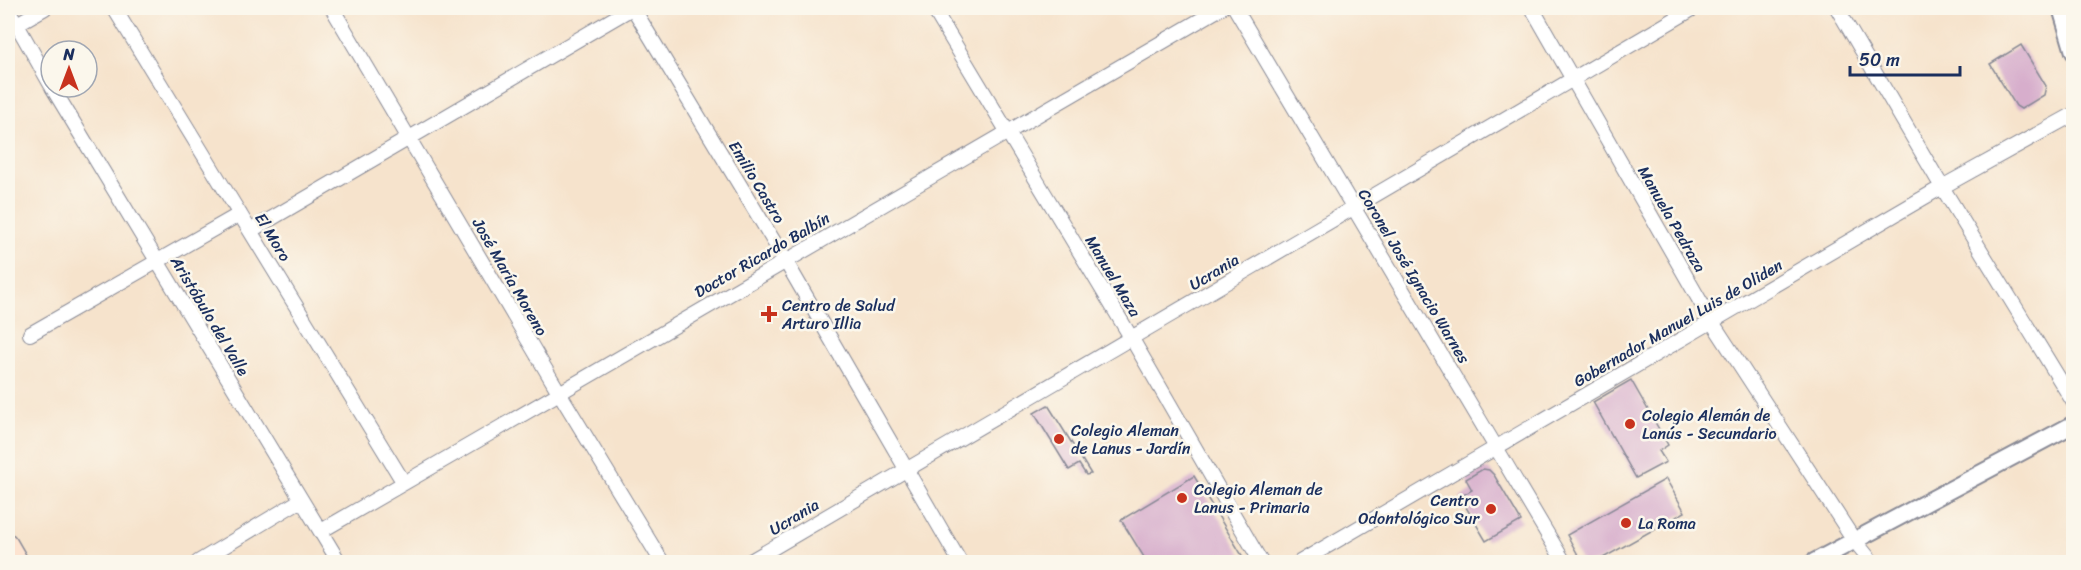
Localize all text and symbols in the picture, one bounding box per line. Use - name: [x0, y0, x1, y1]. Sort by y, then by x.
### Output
- north arrow: [39, 39, 99, 99]
- scale bar: [1850, 39, 1960, 77]
- text: N: [62, 40, 75, 69]
- text: 50 m: [1859, 44, 1900, 76]
- street label: Emilio Castro: [721, 135, 793, 229]
- street label: Manuela Pedraza: [1630, 160, 1714, 278]
- street label: Coronel José Ignacio Warnes: [1350, 183, 1478, 370]
- street label: Doctor Ricardo Balbín: [688, 204, 836, 306]
- street label: El Moro: [247, 207, 299, 267]
- street label: José María Moreno: [464, 211, 556, 342]
- street label: Manuel Maza: [1077, 229, 1149, 323]
- street label: Ucrania: [1183, 246, 1245, 298]
- street label: Aristóbulo del Valle: [162, 249, 258, 382]
- street label: Gobernador Manuel Luis de Oliden: [1568, 251, 1789, 395]
- place label: Centro de Salud Arturo Illia: [781, 291, 896, 338]
- marker: Centro de Salud Arturo Illia: [760, 305, 778, 323]
- place label: Colegio Alemán de Lanús - Secundario: [1642, 401, 1777, 448]
- place label: Colegio Aleman de Lanus - Jardín: [1071, 416, 1191, 463]
- marker: Colegio Alemán de Lanús - Secundario: [1623, 417, 1637, 431]
- marker: Colegio Aleman de Lanus - Jardín: [1052, 432, 1066, 446]
- place label: Colegio Aleman de Lanus - Primaria: [1194, 475, 1323, 522]
- place label: Centro Odontológico Sur: [1358, 486, 1480, 533]
- street label: Ucrania: [763, 491, 825, 543]
- marker: Colegio Aleman de Lanus - Primaria: [1175, 491, 1189, 505]
- marker: Centro Odontológico Sur: [1484, 502, 1498, 516]
- place label: La Roma: [1638, 509, 1696, 538]
- marker: La Roma: [1619, 516, 1633, 530]

